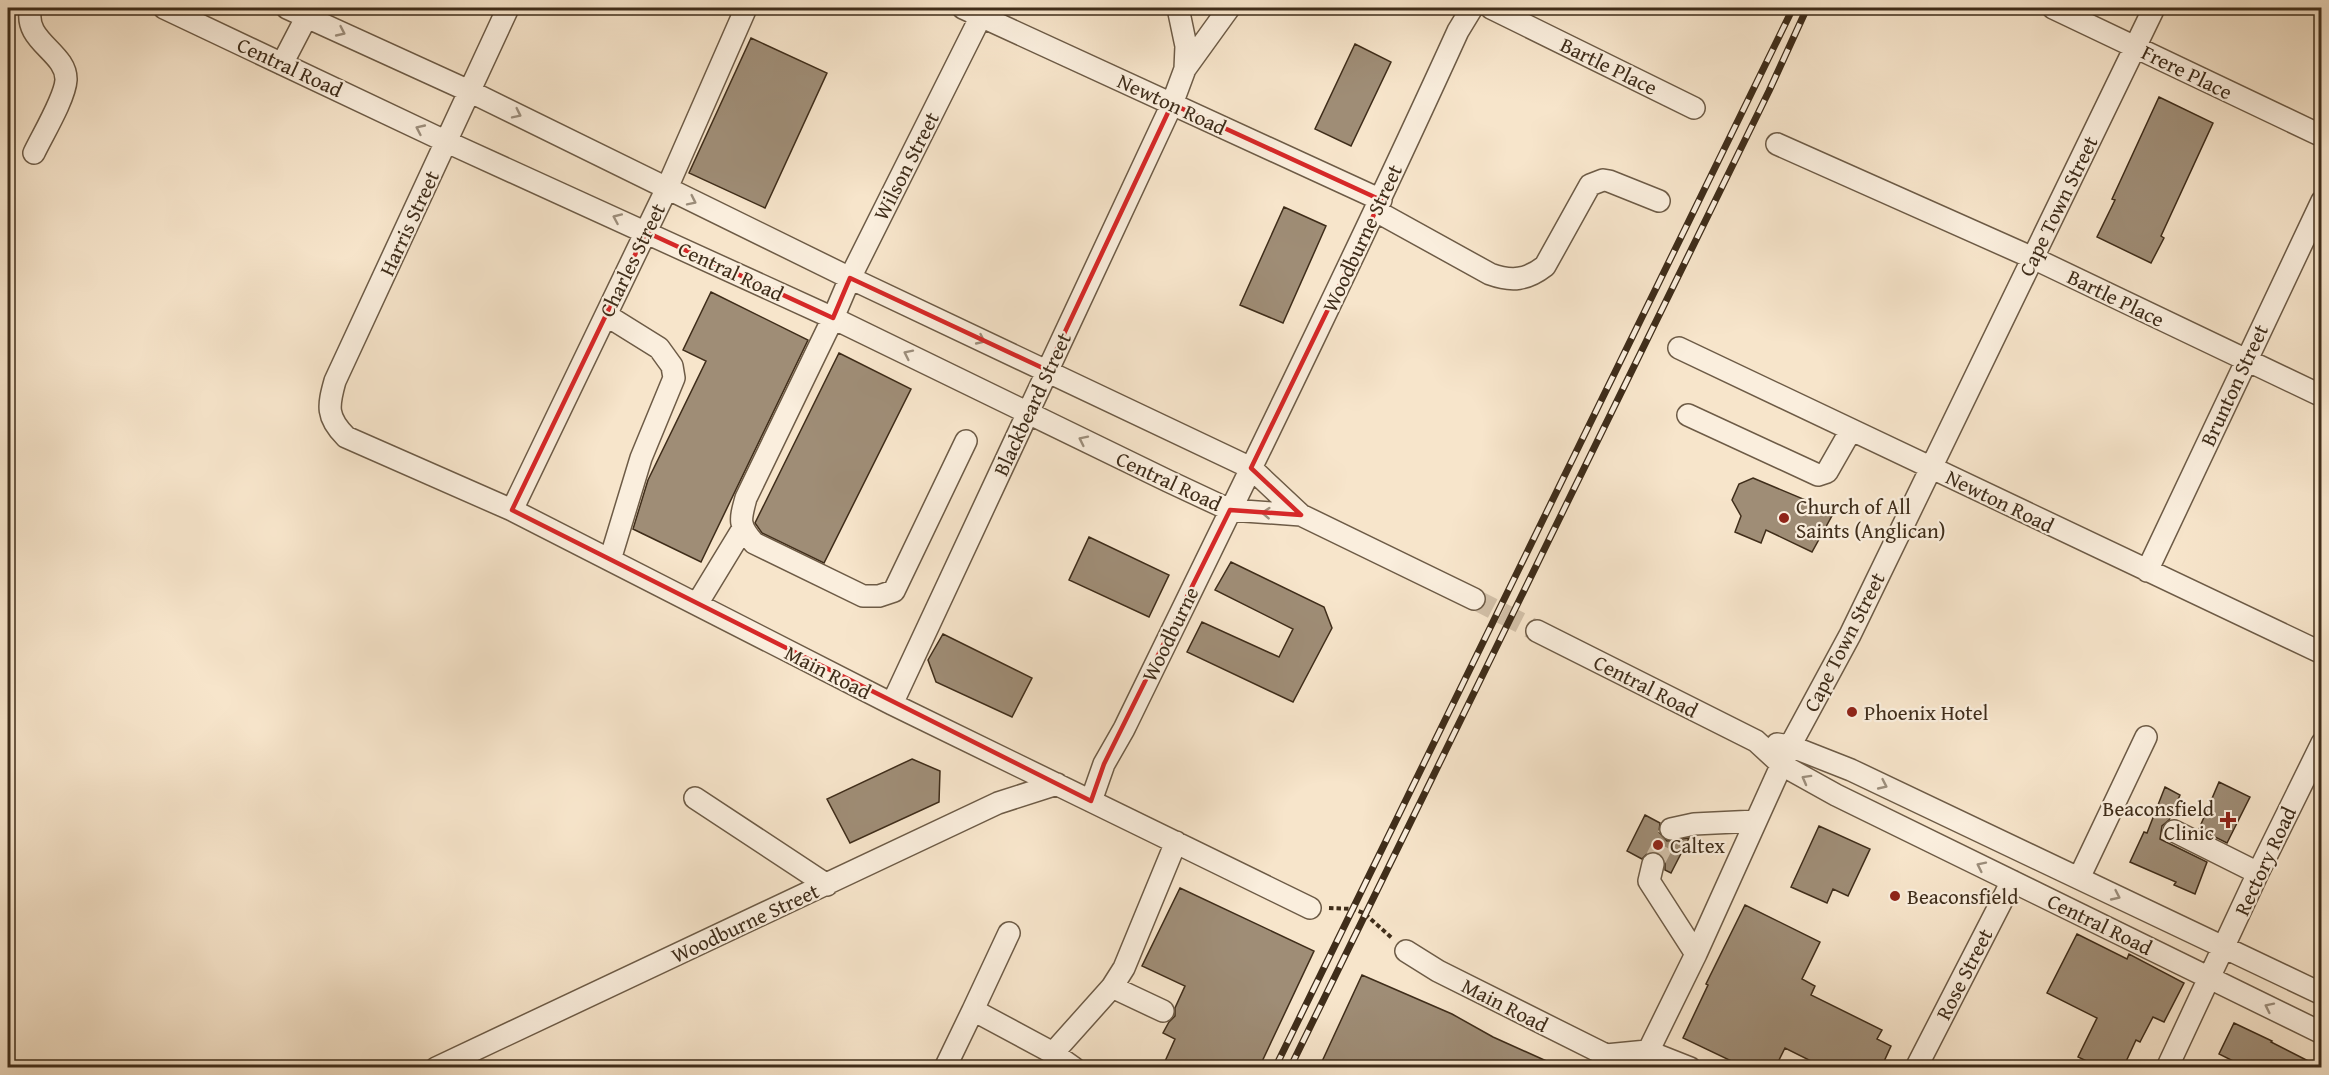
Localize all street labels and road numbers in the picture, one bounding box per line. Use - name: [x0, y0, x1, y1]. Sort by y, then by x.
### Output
- street label: Central Road: [232, 29, 349, 105]
- street label: Bartle Place: [1555, 29, 1663, 103]
- street label: Frere Place: [2136, 37, 2238, 107]
- street label: Newton Road: [1112, 65, 1232, 143]
- street label: Wilson Street: [865, 106, 947, 226]
- street label: Cape Town Street: [2011, 130, 2106, 282]
- street label: Woodburne Street: [1314, 158, 1410, 317]
- street label: Harris Street: [371, 165, 447, 281]
- street label: Charles Street: [591, 197, 673, 322]
- street label: Central Road: [673, 233, 790, 309]
- street label: Bartle Place: [2062, 261, 2170, 335]
- street label: Brunton Street: [2192, 318, 2276, 451]
- street label: Blackbeard Street: [985, 326, 1079, 481]
- street label: Central Road: [1111, 443, 1228, 519]
- street label: Newton Road: [1941, 461, 2060, 541]
- street label: Cape Town Street: [1795, 566, 1893, 717]
- street label: Woodburne: [1134, 581, 1206, 687]
- street label: Main Road: [779, 637, 877, 707]
- street label: Central Road: [1588, 646, 1704, 726]
- street label: Rectory Road: [2226, 801, 2304, 921]
- street label: Woodburne Street: [666, 875, 825, 971]
- street label: Central Road: [2042, 885, 2158, 963]
- street label: Rose Street: [1928, 922, 2000, 1025]
- street label: Main Road: [1456, 970, 1554, 1040]

